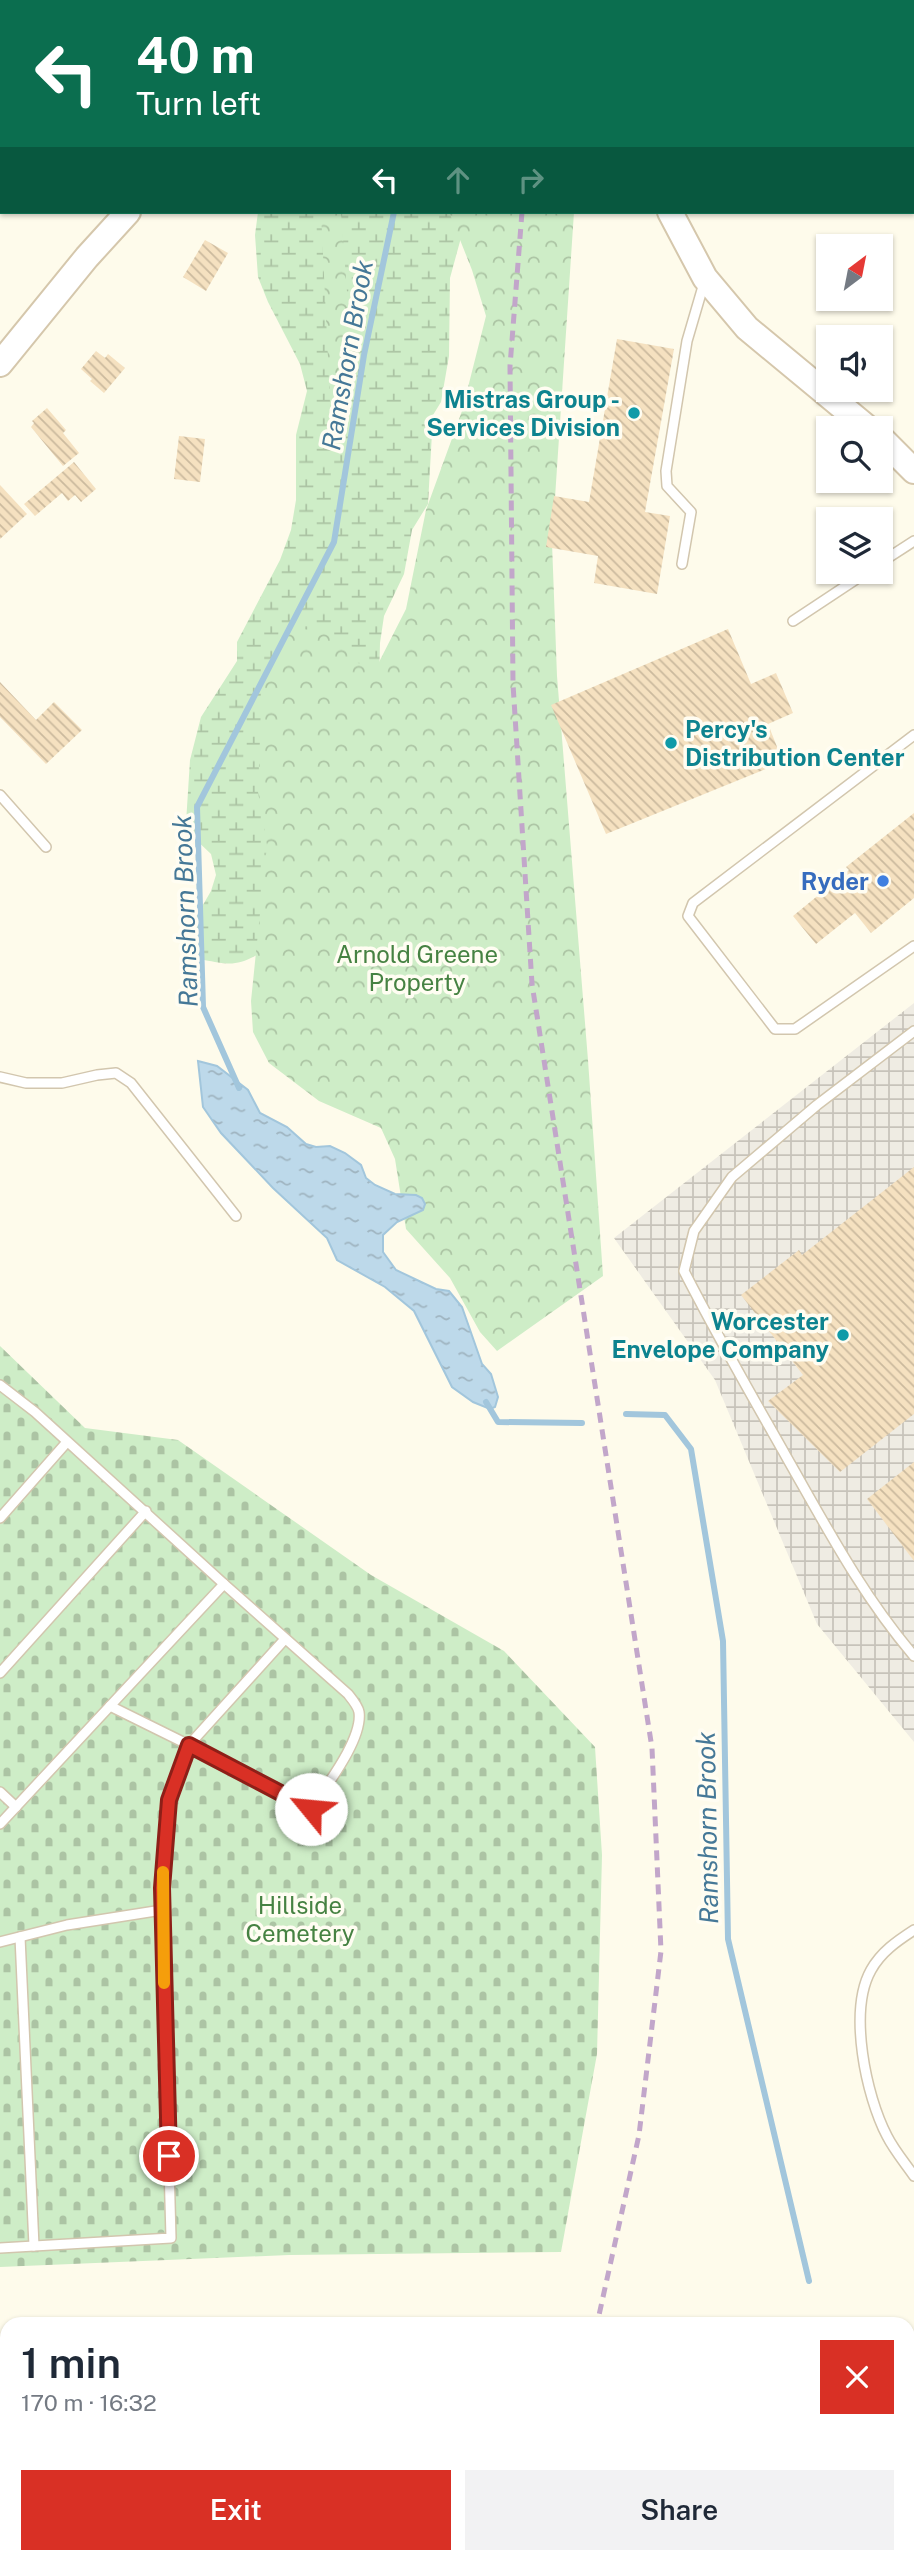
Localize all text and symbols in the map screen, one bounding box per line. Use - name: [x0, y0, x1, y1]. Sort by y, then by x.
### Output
- text: 40 m: [136, 26, 255, 84]
- icon: left: [21, 28, 112, 119]
- text: Turn left: [136, 85, 261, 122]
- icon: left: [366, 161, 404, 199]
- icon: ahead: [439, 161, 477, 199]
- icon: right: [512, 161, 550, 199]
- north arrow: [816, 234, 892, 312]
- map controls: [816, 234, 893, 584]
- water label: Ramshorn Brook: [315, 257, 379, 453]
- button: sound: [816, 325, 893, 402]
- place label: Mistras Group - Services Division: [426, 385, 620, 441]
- marker: Mistras Group - Services Division: [626, 405, 642, 421]
- button: search: [816, 416, 893, 493]
- button: layers: [816, 507, 893, 584]
- place label: Percy's Distribution Center: [685, 715, 905, 771]
- marker: Percy's Distribution Center: [663, 735, 679, 751]
- water label: Ramshorn Brook: [166, 814, 204, 1008]
- place label: Ryder: [801, 867, 869, 895]
- marker: Ryder: [875, 873, 891, 889]
- park label: Arnold Greene Property: [336, 940, 498, 996]
- place label: Worcester Envelope Company: [611, 1307, 829, 1363]
- marker: Worcester Envelope Company: [835, 1327, 851, 1343]
- water label: Ramshorn Brook: [690, 1731, 724, 1925]
- position arrow: [274, 1772, 348, 1846]
- park label: Hillside Cemetery: [245, 1891, 355, 1947]
- pin: [139, 2126, 199, 2186]
- icon: arrive: [150, 2137, 188, 2175]
- text: 1 min: [21, 2338, 121, 2387]
- button: close: [820, 2340, 894, 2414]
- text: 170 m · 16:32: [21, 2389, 157, 2416]
- button: Exit: [21, 2470, 451, 2550]
- button: Share: [465, 2470, 894, 2550]

